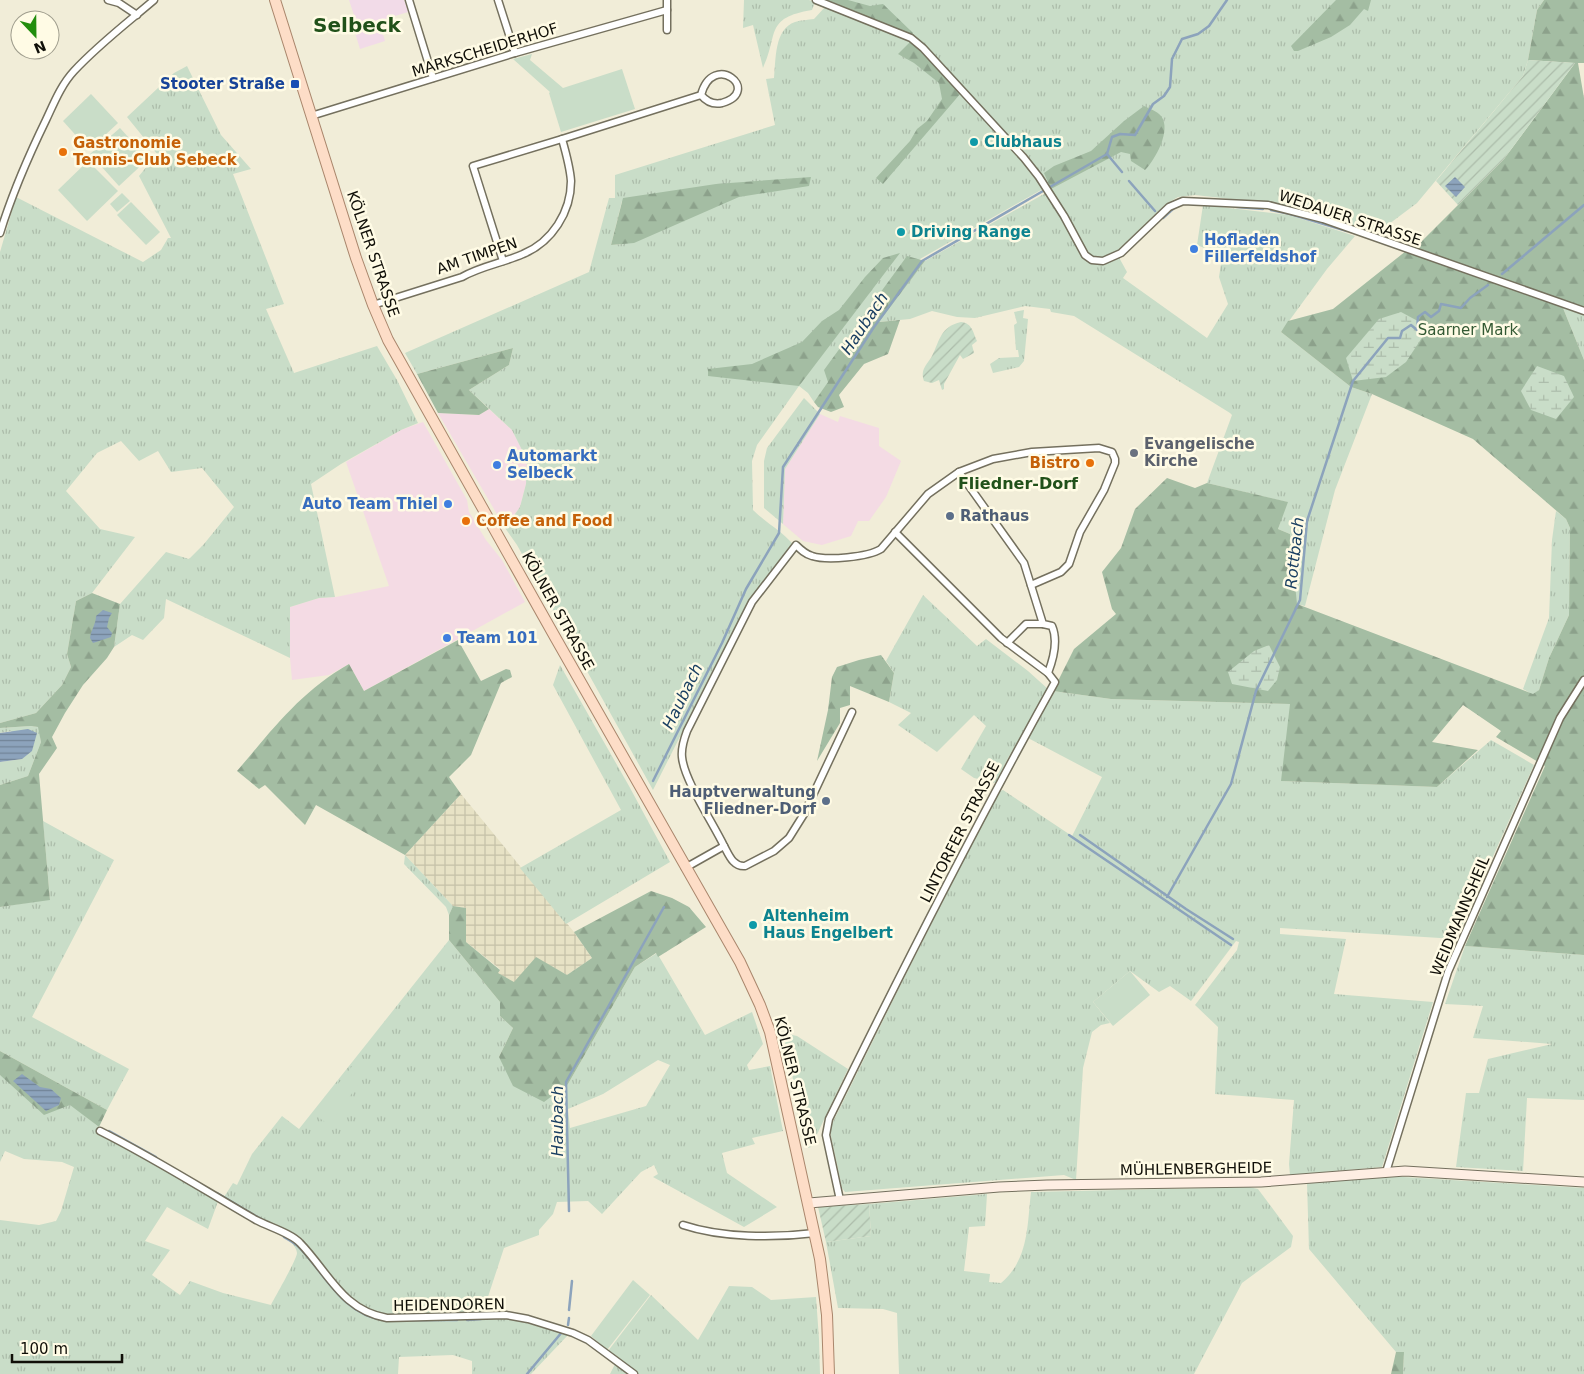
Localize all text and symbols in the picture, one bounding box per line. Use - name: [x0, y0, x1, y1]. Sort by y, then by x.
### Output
- north arrow: [10, 10, 60, 60]
- district label: Selbeck: [313, 13, 402, 37]
- street label: MARKSCHEIDERHOF: [410, 19, 560, 81]
- text: N: [31, 37, 48, 57]
- place label: Stooter Straße: [160, 75, 285, 93]
- marker: Stooter Straße: [289, 78, 301, 90]
- place label: Clubhaus: [984, 133, 1062, 151]
- place label: Gastronomie Tennis-Club Sebeck: [73, 134, 238, 169]
- marker: Clubhaus: [968, 136, 980, 148]
- marker: Gastronomie Tennis-Club Sebeck: [57, 146, 69, 158]
- street label: WEDAUER STRASSE: [1276, 186, 1424, 250]
- street label: KÖLNER STRASSE: [343, 188, 404, 320]
- place label: Driving Range: [911, 223, 1031, 241]
- marker: Driving Range: [895, 226, 907, 238]
- place label: Hofladen Fillerfeldshof: [1204, 231, 1317, 266]
- street label: AM TIMPEN: [434, 234, 520, 278]
- marker: Hofladen Fillerfeldshof: [1188, 243, 1200, 255]
- water label: Haubach: [837, 289, 892, 358]
- park label: Saarner Mark: [1418, 321, 1519, 339]
- place label: Evangelische Kirche: [1144, 435, 1255, 470]
- place label: Automarkt Selbeck: [507, 447, 597, 482]
- marker: Evangelische Kirche: [1128, 447, 1140, 459]
- place label: Bistro: [1030, 454, 1080, 472]
- marker: Bistro: [1084, 457, 1096, 469]
- marker: Automarkt Selbeck: [491, 459, 503, 471]
- district label: Fliedner-Dorf: [958, 474, 1079, 493]
- place label: Auto Team Thiel: [302, 495, 438, 513]
- marker: Auto Team Thiel: [442, 498, 454, 510]
- place label: Rathaus: [960, 507, 1029, 525]
- marker: Rathaus: [944, 510, 956, 522]
- place label: Coffee and Food: [476, 512, 613, 530]
- marker: Coffee and Food: [460, 515, 472, 527]
- water label: Rottbach: [1281, 516, 1308, 590]
- street label: KÖLNER STRASSE: [518, 548, 599, 673]
- place label: Team 101: [457, 629, 538, 647]
- marker: Team 101: [441, 632, 453, 644]
- water label: Haubach: [658, 660, 707, 732]
- street label: LINTORFER STRASSE: [917, 758, 1003, 906]
- place label: Hauptverwaltung Fliedner-Dorf: [669, 783, 816, 818]
- marker: Hauptverwaltung Fliedner-Dorf: [820, 795, 832, 807]
- street label: WEIDMANNSHEIL: [1427, 853, 1494, 979]
- place label: Altenheim Haus Engelbert: [763, 907, 893, 942]
- marker: Altenheim Haus Engelbert: [747, 919, 759, 931]
- street label: KÖLNER STRASSE: [770, 1014, 821, 1147]
- water label: Haubach: [548, 1086, 567, 1156]
- street label: MÜHLENBERGHEIDE: [1120, 1158, 1272, 1179]
- street label: HEIDENDOREN: [393, 1295, 505, 1315]
- scale bar: [12, 1332, 122, 1364]
- text: 100 m: [20, 1340, 68, 1358]

